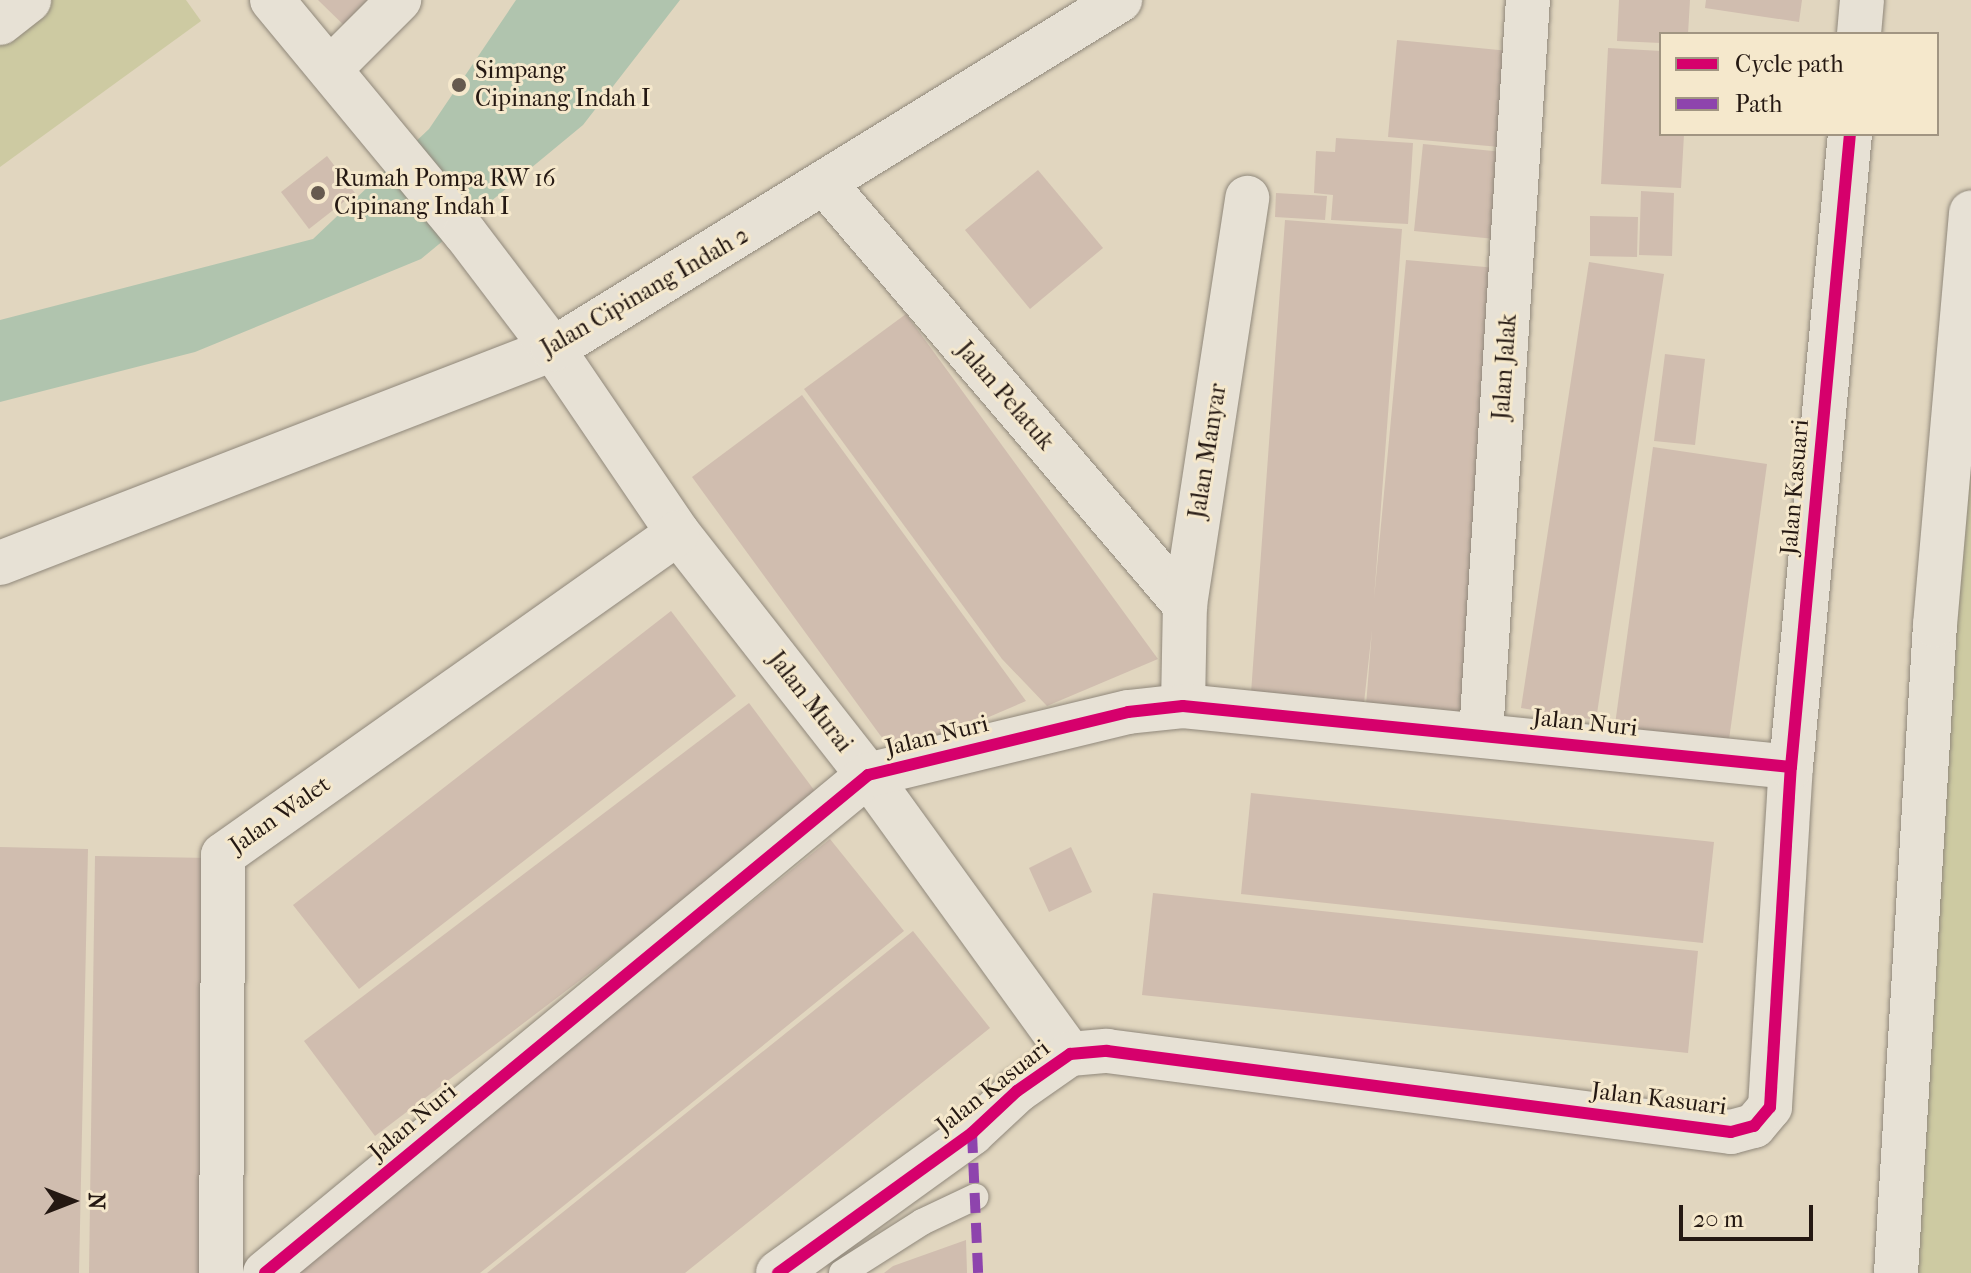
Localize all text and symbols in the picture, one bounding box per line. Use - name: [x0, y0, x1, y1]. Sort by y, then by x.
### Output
- legend: [1659, 32, 1939, 136]
- text: Cycle path: [1735, 50, 1844, 78]
- place label: Simpang Cipinang Indah I: [475, 57, 650, 113]
- marker: Simpang Cipinang Indah I: [450, 76, 468, 94]
- text: Path: [1735, 90, 1782, 118]
- place label: Rumah Pompa RW 16 Cipinang Indah I: [334, 165, 556, 221]
- marker: Rumah Pompa RW 16 Cipinang Indah I: [309, 184, 327, 202]
- street label: Jalan Cipinang Indah 2: [536, 221, 754, 363]
- street label: Jalan Jalak: [1487, 313, 1523, 421]
- street label: Jalan Pelatuk: [950, 336, 1060, 456]
- street label: Jalan Manyar: [1183, 381, 1233, 521]
- street label: Jalan Kasuari: [1775, 418, 1815, 556]
- street label: Jalan Murai: [762, 646, 858, 758]
- street label: Jalan Nuri: [1531, 703, 1639, 743]
- street label: Jalan Nuri: [883, 709, 991, 763]
- street label: Jalan Walet: [224, 770, 336, 860]
- street label: Jalan Kasuari: [931, 1034, 1055, 1140]
- street label: Jalan Kasuari: [1590, 1076, 1728, 1122]
- street label: Jalan Nuri: [363, 1077, 463, 1167]
- north arrow: [32, 1161, 112, 1241]
- scale bar: [1683, 1189, 1817, 1239]
- text: N: [83, 1193, 109, 1209]
- text: 20 m: [1693, 1205, 1744, 1233]

